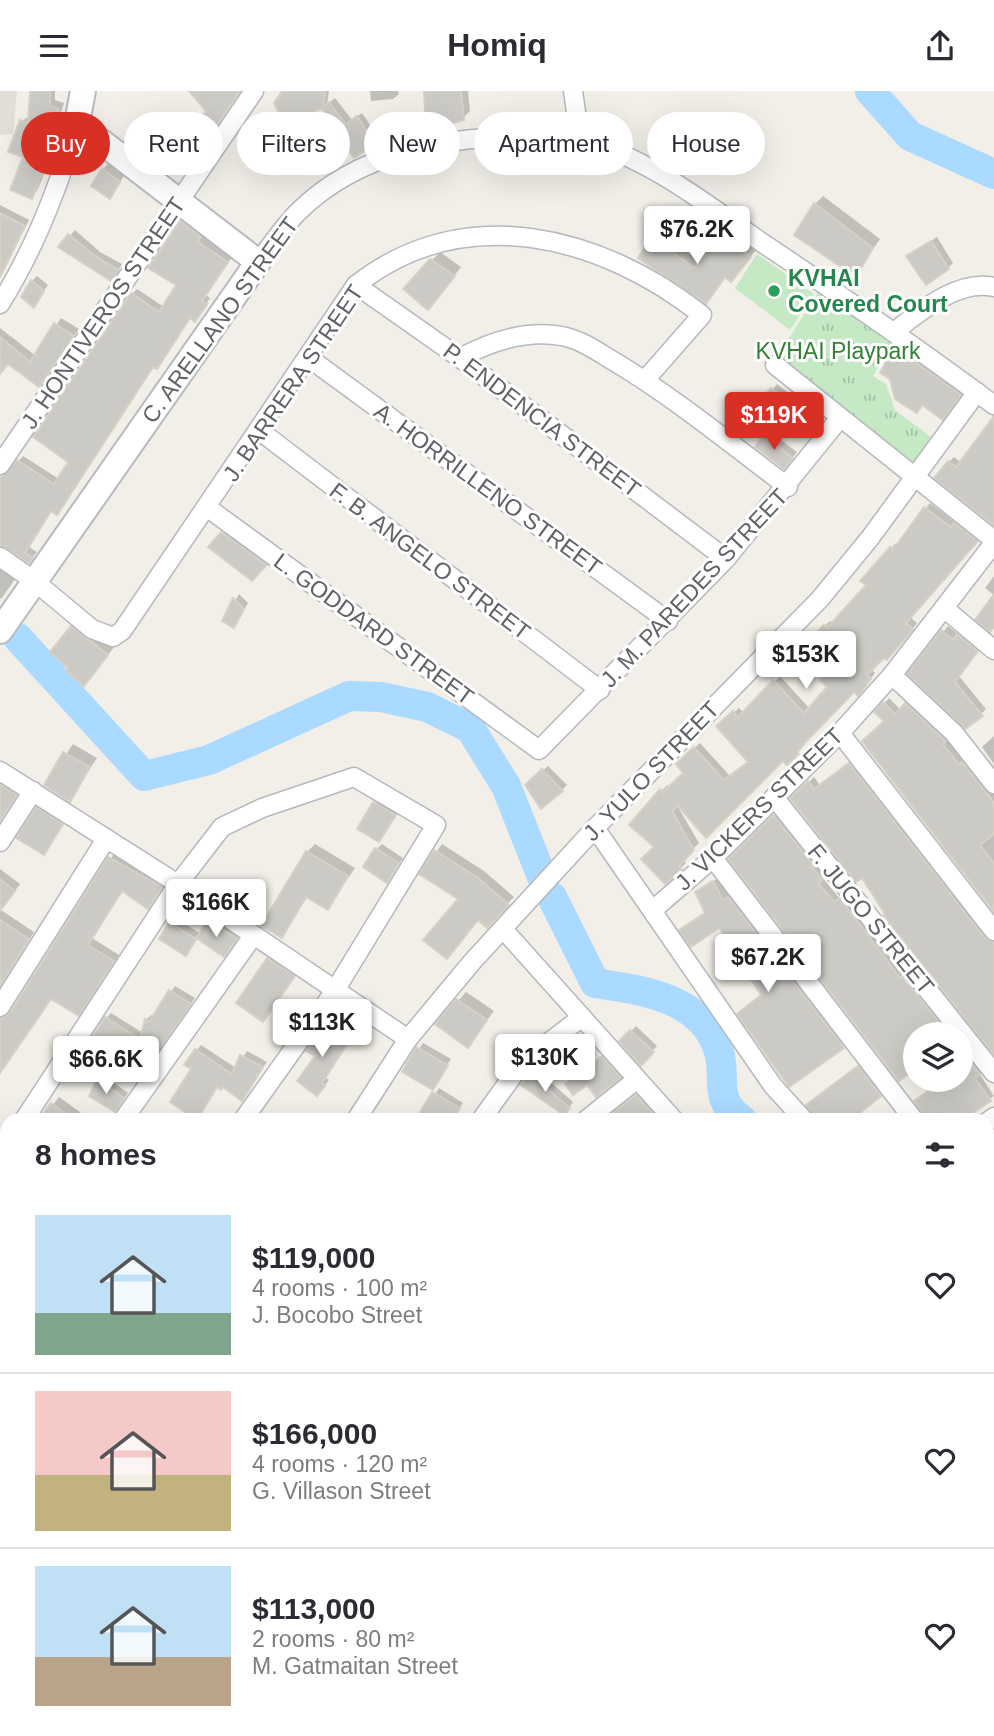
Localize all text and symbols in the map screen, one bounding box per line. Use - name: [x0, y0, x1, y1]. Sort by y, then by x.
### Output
- icon: menu: [35, 27, 73, 65]
- text: Homiq: [447, 27, 547, 63]
- icon: share: [921, 27, 959, 65]
- chip: Buy: [21, 112, 110, 175]
- chip: Rent: [124, 112, 223, 175]
- chip: Filters: [237, 112, 350, 175]
- chip: New: [364, 112, 460, 175]
- chip: Apartment: [474, 112, 633, 175]
- chip: House: [647, 112, 765, 175]
- street label: J. HONTIVEROS STREET: [16, 192, 190, 434]
- pin: $76.2K: [640, 207, 754, 266]
- street label: C. ARELLANO STREET: [137, 212, 303, 428]
- text: $76.2K: [660, 216, 734, 242]
- place label: KVHAI Covered Court: [788, 265, 948, 317]
- street label: J. BARRERA STREET: [218, 280, 368, 486]
- marker: KVHAI Covered Court: [766, 283, 782, 299]
- street label: P. ENDENCIA STREET: [438, 337, 646, 503]
- park label: KVHAI Playpark: [756, 338, 921, 364]
- pin: $119K: [725, 393, 823, 452]
- street label: A. HORRILLENO STREET: [369, 398, 607, 580]
- text: $119K: [741, 402, 807, 428]
- street label: F. B. ANGELO STREET: [325, 477, 535, 645]
- street label: J. M. PAREDES STREET: [595, 483, 793, 693]
- street label: L. GODDARD STREET: [269, 548, 479, 710]
- pin: $153K: [757, 631, 855, 691]
- text: $153K: [772, 641, 840, 667]
- street label: J. YULO STREET: [578, 696, 724, 846]
- street label: J. VICKERS STREET: [670, 722, 848, 896]
- street label: F. JUGO STREET: [803, 839, 939, 999]
- pin: $166K: [167, 879, 265, 939]
- text: $166K: [182, 889, 250, 915]
- pin: $67.2K: [711, 935, 825, 994]
- text: $67.2K: [731, 944, 805, 970]
- pin: $113K: [273, 999, 371, 1059]
- text: $113K: [289, 1009, 355, 1035]
- map controls: [903, 1022, 973, 1092]
- button: layers: [903, 1022, 973, 1092]
- pin: $130K: [496, 1035, 594, 1094]
- pin: $66.6K: [49, 1037, 163, 1096]
- text: $130K: [511, 1044, 579, 1070]
- text: $66.6K: [69, 1046, 143, 1072]
- icon: filters: [921, 1136, 959, 1174]
- text: 8 homes: [35, 1138, 157, 1171]
- text: $119,000: [252, 1241, 375, 1274]
- icon: home: [91, 1243, 175, 1327]
- icon: heart: [921, 1266, 959, 1304]
- text: 4 rooms · 100 m²: [252, 1275, 427, 1301]
- text: J. Bocobo Street: [252, 1302, 422, 1328]
- text: $166,000: [252, 1417, 377, 1450]
- icon: home: [91, 1419, 175, 1503]
- icon: heart: [921, 1442, 959, 1480]
- text: 4 rooms · 120 m²: [252, 1451, 427, 1477]
- text: G. Villason Street: [252, 1478, 431, 1504]
- text: $113,000: [252, 1592, 375, 1625]
- icon: home: [91, 1594, 175, 1678]
- icon: heart: [921, 1617, 959, 1655]
- text: 2 rooms · 80 m²: [252, 1626, 414, 1652]
- text: M. Gatmaitan Street: [252, 1653, 458, 1679]

